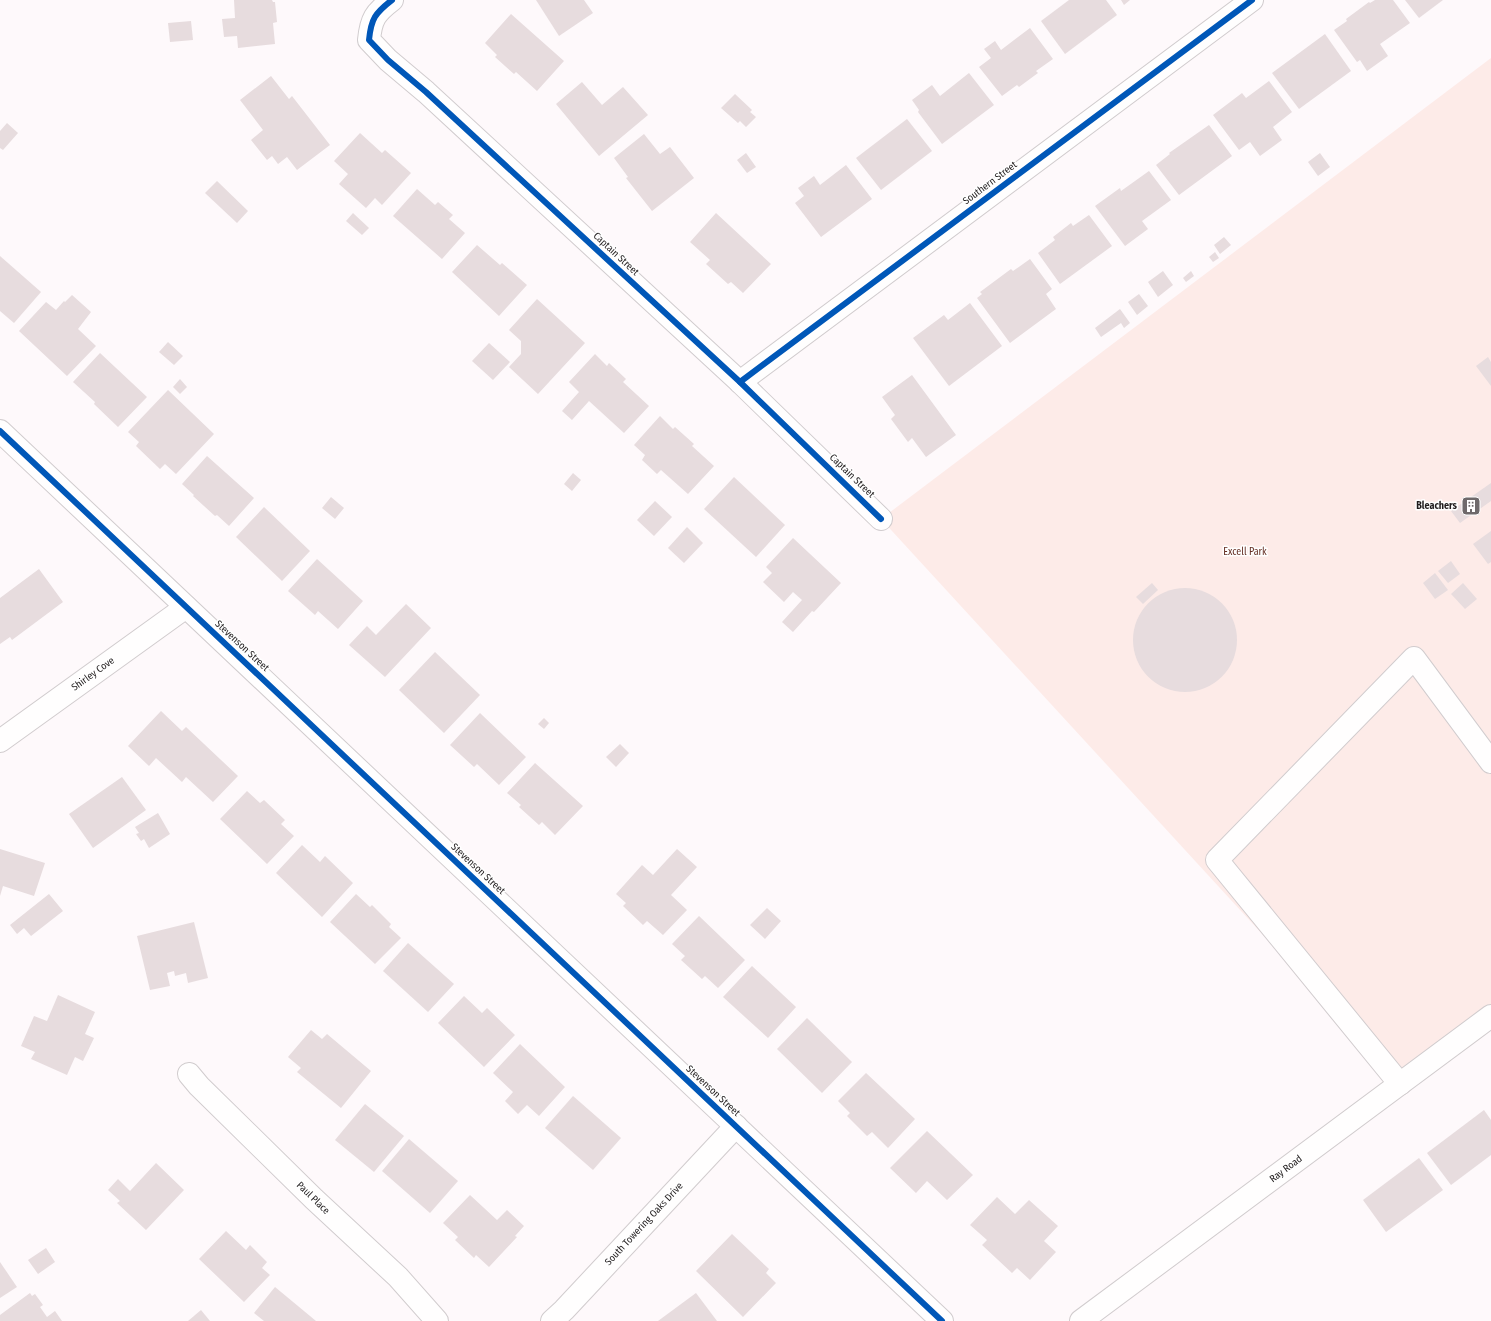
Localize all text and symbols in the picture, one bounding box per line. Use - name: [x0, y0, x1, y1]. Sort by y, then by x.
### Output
- street label: Southern Street: [961, 158, 1020, 207]
- street label: Captain Street: [591, 230, 642, 279]
- street label: Captain Street: [827, 452, 878, 501]
- building icon: Bleachers: [1460, 495, 1482, 517]
- place label: Bleachers: [1416, 500, 1458, 512]
- park label: Excell Park: [1223, 546, 1267, 558]
- street label: Stevenson Street: [213, 618, 272, 675]
- street label: Shirley Cove: [69, 654, 117, 694]
- street label: Stevenson Street: [449, 841, 508, 898]
- street label: Stevenson Street: [684, 1063, 743, 1120]
- street label: Ray Road: [1267, 1153, 1305, 1185]
- street label: Paul Place: [294, 1179, 332, 1217]
- street label: South Towering Oaks Drive: [602, 1180, 686, 1268]

